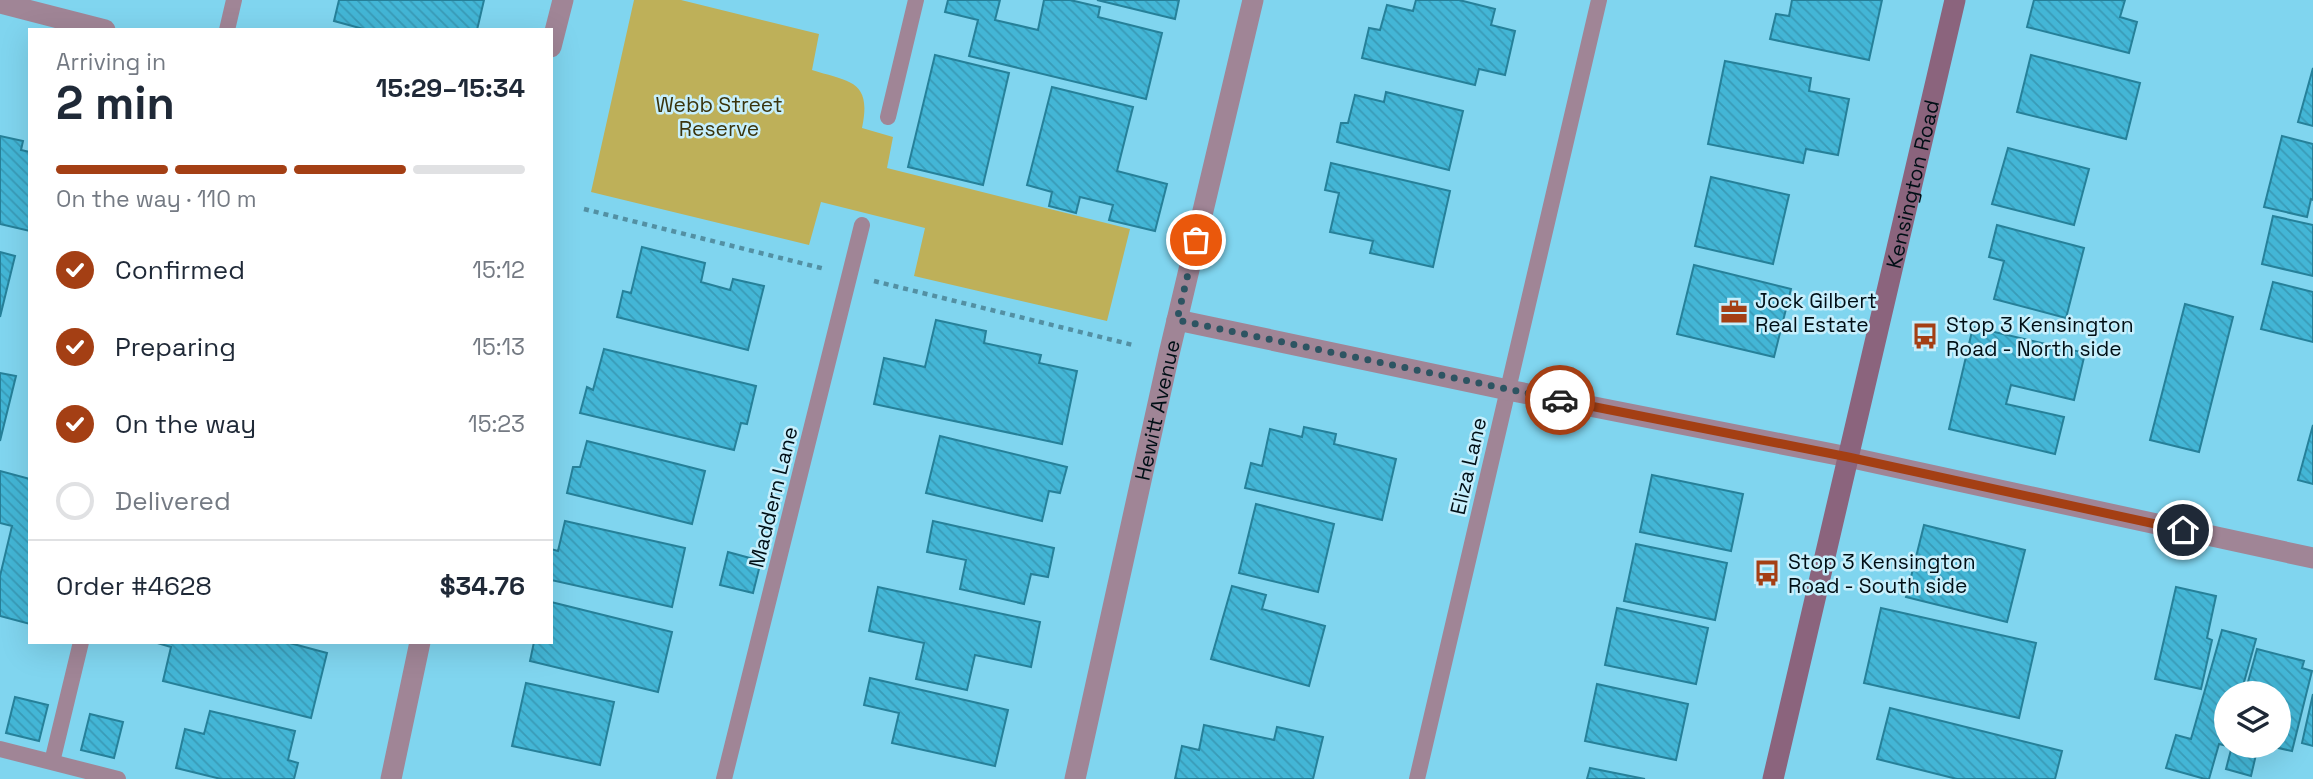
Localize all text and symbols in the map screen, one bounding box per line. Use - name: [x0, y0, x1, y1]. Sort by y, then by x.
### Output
- text: Arriving in: [56, 47, 166, 77]
- text: 15:29–15:34: [376, 71, 525, 105]
- text: 2 min: [56, 74, 175, 132]
- park label: Webb Street Reserve: [655, 91, 783, 142]
- street label: Kensington Road: [1879, 97, 1945, 271]
- text: On the way · 110 m: [56, 184, 257, 214]
- pin: [1166, 210, 1226, 270]
- icon: bag: [1177, 221, 1215, 259]
- icon: check: [56, 251, 94, 289]
- text: Confirmed: [115, 253, 245, 287]
- text: 15:12: [472, 255, 525, 285]
- place label: Jock Gilbert Real Estate: [1755, 287, 1877, 338]
- office icon: Jock Gilbert Real Estate: [1719, 297, 1749, 327]
- place label: Stop 3 Kensington Road - North side: [1946, 311, 2134, 362]
- bus stop icon: Stop 3 Kensington Road - North side: [1910, 321, 1940, 351]
- icon: check: [56, 328, 94, 366]
- text: Preparing: [115, 330, 236, 364]
- text: 15:13: [472, 332, 525, 362]
- street label: Hewitt Avenue: [1128, 337, 1186, 483]
- courier: [1525, 365, 1595, 435]
- icon: car: [1541, 381, 1579, 419]
- icon: check: [56, 405, 94, 443]
- text: On the way: [115, 407, 256, 441]
- text: 15:23: [468, 409, 525, 439]
- street label: Eliza Lane: [1444, 415, 1492, 517]
- street label: Maddern Lane: [742, 424, 804, 570]
- text: Delivered: [115, 484, 231, 518]
- pin: [2153, 500, 2213, 560]
- icon: home: [2164, 511, 2202, 549]
- place label: Stop 3 Kensington Road - South side: [1788, 548, 1976, 599]
- bus stop icon: Stop 3 Kensington Road - South side: [1752, 558, 1782, 588]
- text: Order #4628: [56, 569, 212, 603]
- text: $34.76: [440, 569, 525, 603]
- map controls: [2214, 681, 2291, 758]
- button: layers: [2214, 681, 2291, 758]

